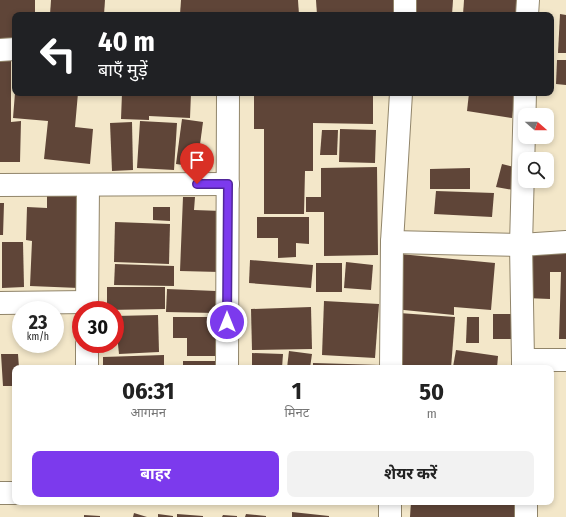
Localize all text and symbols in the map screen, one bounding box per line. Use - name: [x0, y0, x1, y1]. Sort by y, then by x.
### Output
- text: 40 m: [98, 25, 155, 58]
- icon: left: [32, 28, 84, 80]
- text: बाएँ मुड़ें: [98, 59, 148, 81]
- north arrow: [518, 108, 554, 144]
- map controls: [518, 108, 554, 188]
- pin: [180, 143, 214, 184]
- icon: arrive: [186, 149, 208, 171]
- button: search: [518, 152, 554, 188]
- speed limit sign: 30: [72, 301, 124, 353]
- position arrow: [206, 301, 248, 343]
- text: 23: [29, 310, 47, 334]
- text: km/h: [27, 331, 49, 343]
- text: 06:31: [122, 377, 174, 405]
- text: 1: [292, 377, 302, 405]
- text: 50: [419, 378, 444, 406]
- text: आगमन: [130, 405, 166, 420]
- text: मिनट: [284, 405, 309, 420]
- text: m: [427, 406, 437, 421]
- button: बाहर: [32, 451, 279, 497]
- button: शेयर करें: [287, 451, 534, 497]

